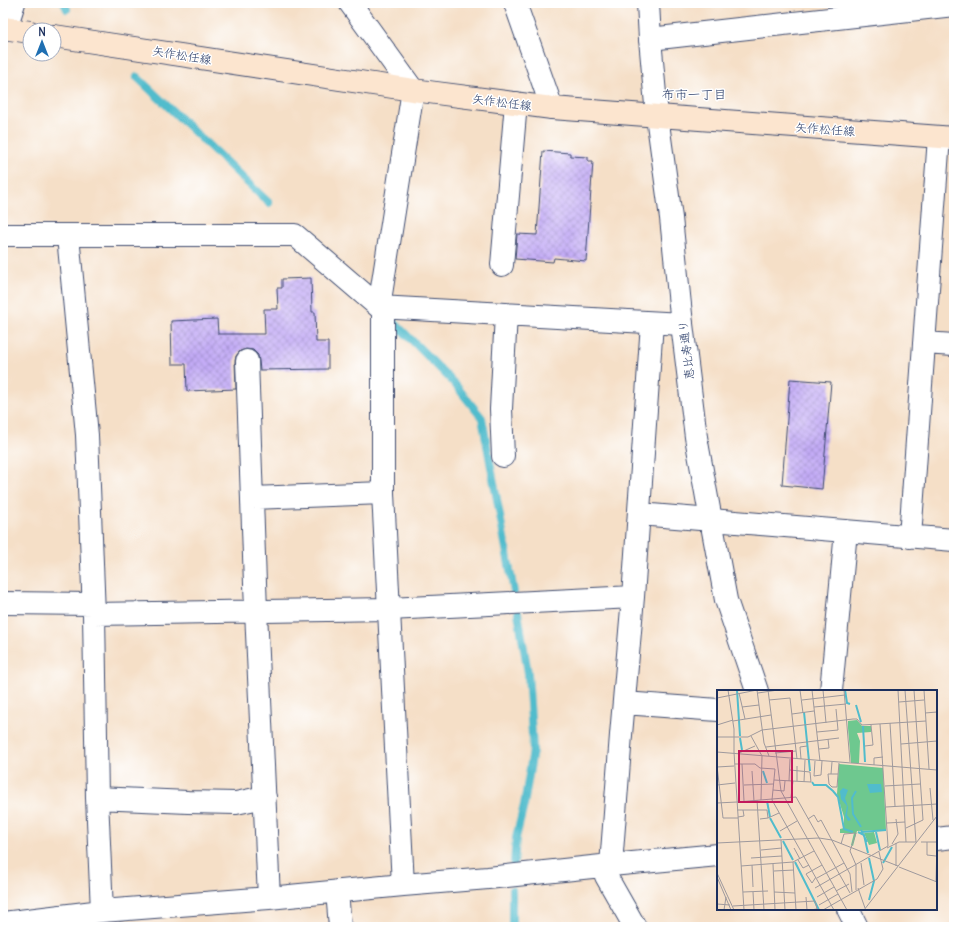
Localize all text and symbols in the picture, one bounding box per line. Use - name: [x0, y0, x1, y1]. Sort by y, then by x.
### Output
- north arrow: [22, 22, 62, 62]
- text: N: [38, 25, 46, 39]
- street label: 矢作松任線: [151, 43, 213, 67]
- district label: 布市一丁目: [661, 86, 727, 103]
- street label: 矢作松任線: [471, 91, 533, 113]
- street label: 矢作松任線: [795, 119, 855, 139]
- street label: 恵比寿通り: [675, 319, 697, 381]
- inset map: [717, 690, 937, 910]

